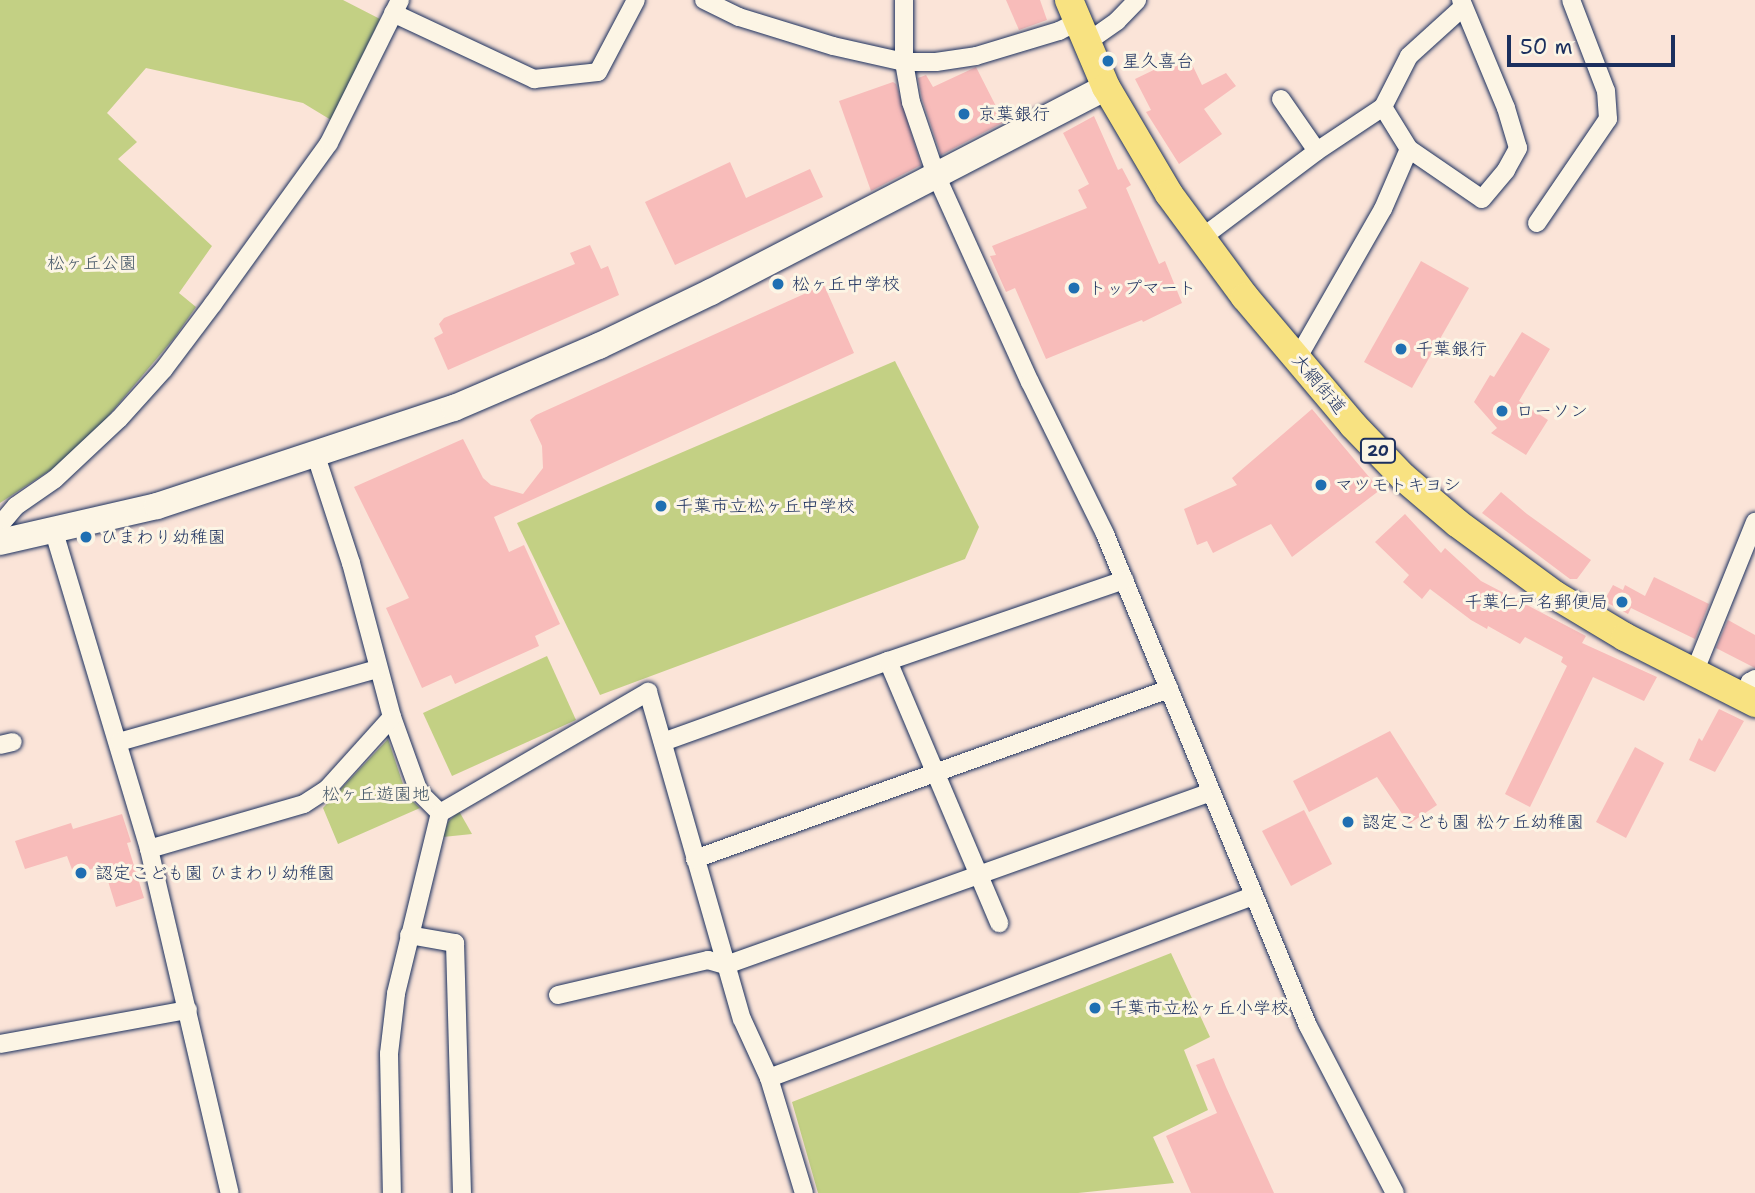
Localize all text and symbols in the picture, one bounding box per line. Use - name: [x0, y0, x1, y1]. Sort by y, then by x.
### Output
- scale bar: [1510, 21, 1678, 65]
- text: 50 m: [1520, 33, 1573, 61]
- place label: 星久喜台: [1122, 50, 1194, 72]
- marker: 星久喜台: [1100, 53, 1116, 69]
- place label: 京葉銀行: [978, 103, 1050, 125]
- marker: 京葉銀行: [956, 106, 972, 122]
- park label: 松ヶ丘公園: [47, 252, 137, 274]
- place label: 松ヶ丘中学校: [792, 273, 900, 295]
- marker: 松ヶ丘中学校: [770, 276, 786, 292]
- place label: トップマート: [1088, 277, 1196, 299]
- marker: トップマート: [1066, 280, 1082, 296]
- place label: 千葉銀行: [1415, 338, 1487, 360]
- marker: 千葉銀行: [1393, 341, 1409, 357]
- street label: 大網街道: [1288, 349, 1350, 419]
- place label: ローソン: [1516, 400, 1588, 422]
- marker: ローソン: [1494, 403, 1510, 419]
- road number: 20: [1359, 438, 1397, 464]
- place label: マツモトキヨシ: [1335, 474, 1461, 496]
- marker: マツモトキヨシ: [1313, 477, 1329, 493]
- place label: 千葉市立松ヶ丘中学校: [675, 495, 855, 517]
- marker: 千葉市立松ヶ丘中学校: [653, 498, 669, 514]
- place label: ひまわり幼稚園: [100, 526, 226, 548]
- marker: ひまわり幼稚園: [78, 529, 94, 545]
- place label: 千葉仁戸名郵便局: [1464, 591, 1608, 613]
- marker: 千葉仁戸名郵便局: [1614, 594, 1630, 610]
- park label: 松ヶ丘遊園地: [322, 783, 430, 805]
- place label: 認定こども園 松ケ丘幼稚園: [1362, 811, 1584, 833]
- marker: 認定こども園 松ケ丘幼稚園: [1340, 814, 1356, 830]
- place label: 認定こども園 ひまわり幼稚園: [95, 862, 335, 884]
- marker: 認定こども園 ひまわり幼稚園: [73, 865, 89, 881]
- place label: 千葉市立松ヶ丘小学校: [1109, 997, 1289, 1019]
- marker: 千葉市立松ヶ丘小学校: [1087, 1000, 1103, 1016]

